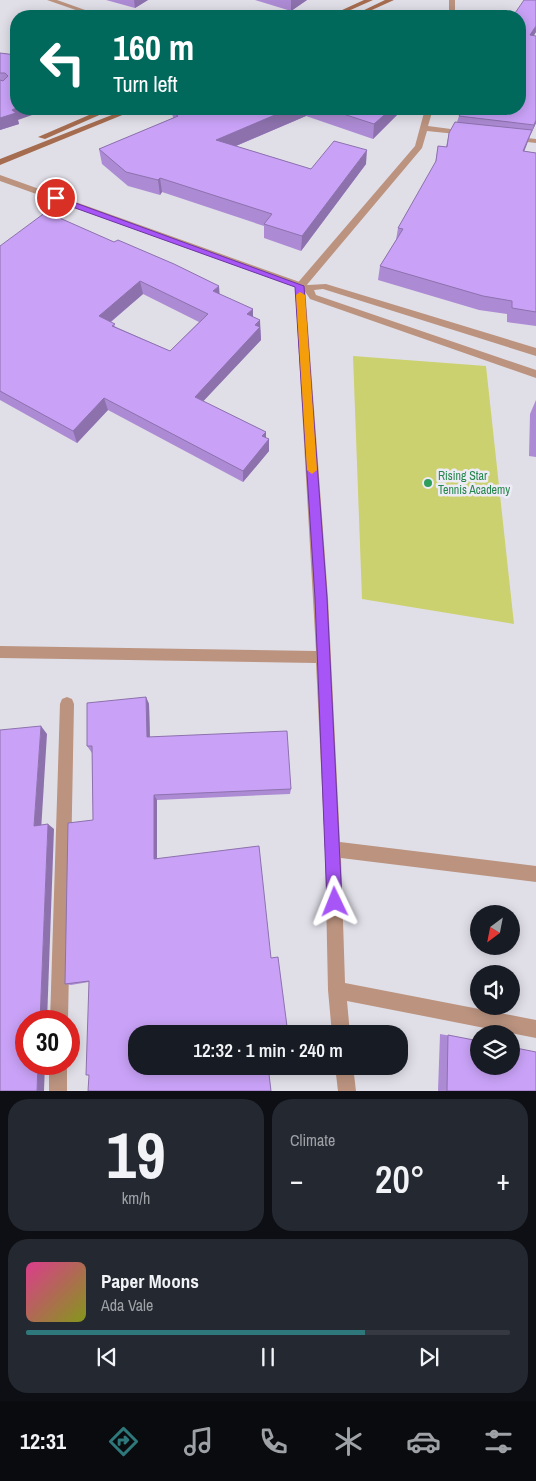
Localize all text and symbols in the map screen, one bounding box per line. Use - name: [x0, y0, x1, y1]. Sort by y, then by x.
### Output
- text: 160 m: [113, 24, 194, 71]
- icon: left: [30, 30, 95, 95]
- text: Turn left: [113, 69, 178, 99]
- pin: [35, 177, 77, 219]
- icon: arrive: [42, 184, 70, 212]
- place label: Rising Star Tennis Academy: [438, 468, 510, 498]
- marker: Rising Star Tennis Academy: [422, 477, 434, 489]
- position arrow: [308, 875, 360, 927]
- north arrow: [470, 905, 520, 955]
- map controls: [470, 905, 520, 1075]
- button: sound: [470, 965, 520, 1015]
- speed limit sign: 30: [15, 1010, 80, 1075]
- button: layers: [470, 1025, 520, 1075]
- text: 12:32 · 1 min · 240 m: [193, 1037, 343, 1063]
- text: 19: [106, 1111, 166, 1198]
- text: Climate: [290, 1129, 335, 1151]
- text: 20°: [375, 1154, 425, 1205]
- text: −: [290, 1161, 303, 1199]
- text: +: [497, 1161, 510, 1199]
- text: km/h: [122, 1187, 150, 1209]
- text: Paper Moons: [101, 1268, 199, 1294]
- text: Ada Vale: [101, 1294, 153, 1316]
- icon: previous: [93, 1343, 121, 1371]
- icon: pause: [254, 1343, 282, 1371]
- icon: next: [415, 1343, 443, 1371]
- icon: directions: [106, 1424, 141, 1459]
- icon: music: [181, 1424, 216, 1459]
- icon: phone: [256, 1424, 291, 1459]
- icon: climate: [331, 1424, 366, 1459]
- icon: car: [406, 1424, 441, 1459]
- icon: filters: [481, 1424, 516, 1459]
- text: 12:31: [20, 1426, 66, 1456]

